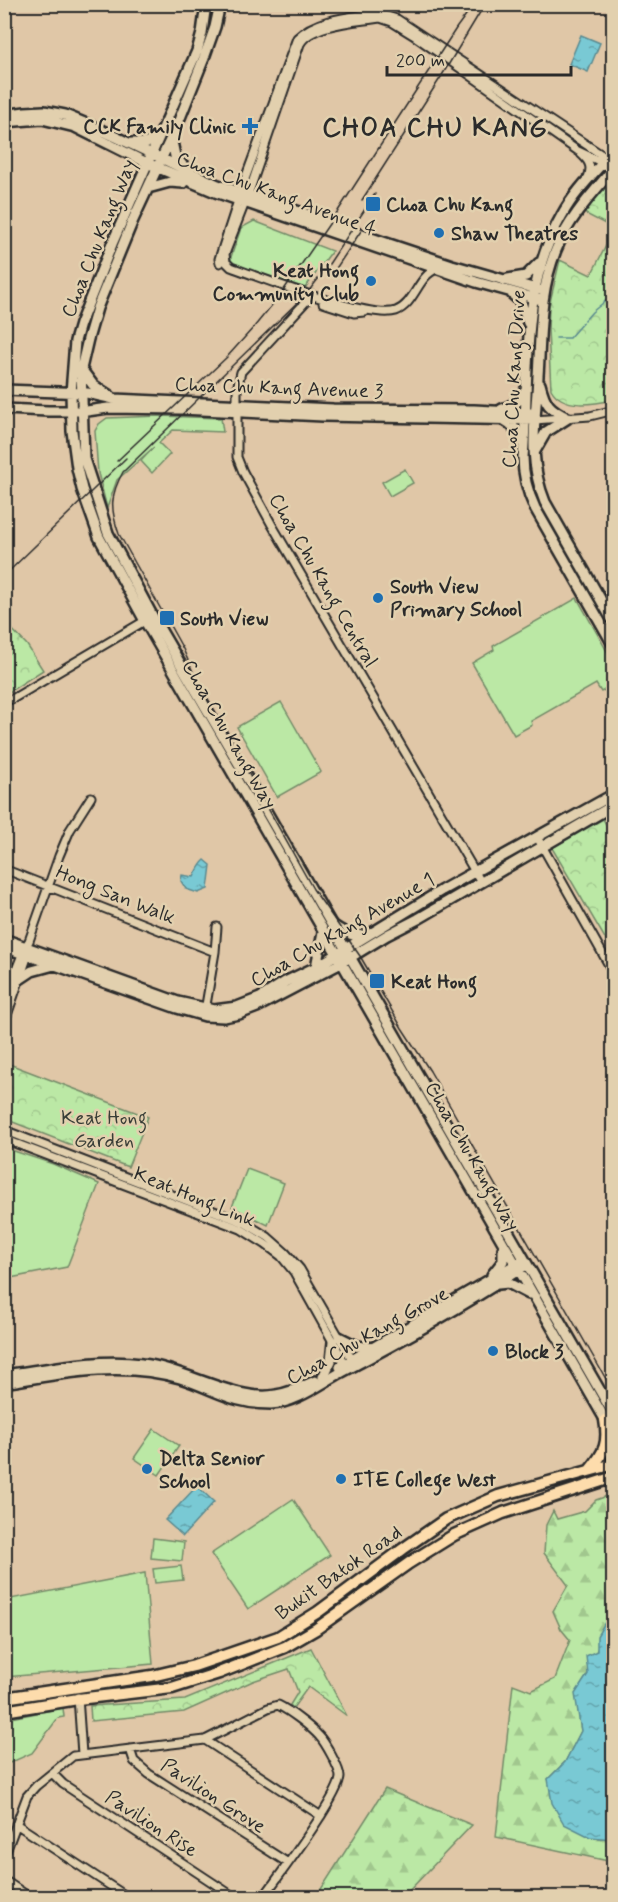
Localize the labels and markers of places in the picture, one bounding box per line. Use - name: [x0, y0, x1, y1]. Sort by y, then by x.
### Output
- place label: CCK Family Clinic: [83, 114, 237, 141]
- marker: CCK Family Clinic: [241, 117, 259, 135]
- place label: Choa Chu Kang: [386, 192, 513, 221]
- marker: Choa Chu Kang: [364, 195, 382, 213]
- place label: Shaw Theatres: [451, 221, 578, 248]
- marker: Shaw Theatres: [432, 226, 446, 240]
- place label: Keat Hong Community Club: [212, 258, 359, 308]
- marker: Keat Hong Community Club: [364, 274, 378, 288]
- place label: South View Primary School: [390, 574, 522, 624]
- marker: South View Primary School: [371, 591, 385, 605]
- place label: South View: [180, 606, 268, 633]
- marker: South View: [158, 609, 176, 627]
- place label: Keat Hong: [391, 969, 477, 998]
- marker: Keat Hong: [368, 972, 386, 990]
- place label: Block 3: [505, 1339, 564, 1366]
- marker: Block 3: [486, 1344, 500, 1358]
- place label: Delta Senior School: [159, 1446, 265, 1496]
- marker: Delta Senior School: [140, 1462, 154, 1476]
- place label: ITE College West: [353, 1467, 496, 1496]
- marker: ITE College West: [334, 1472, 348, 1486]

